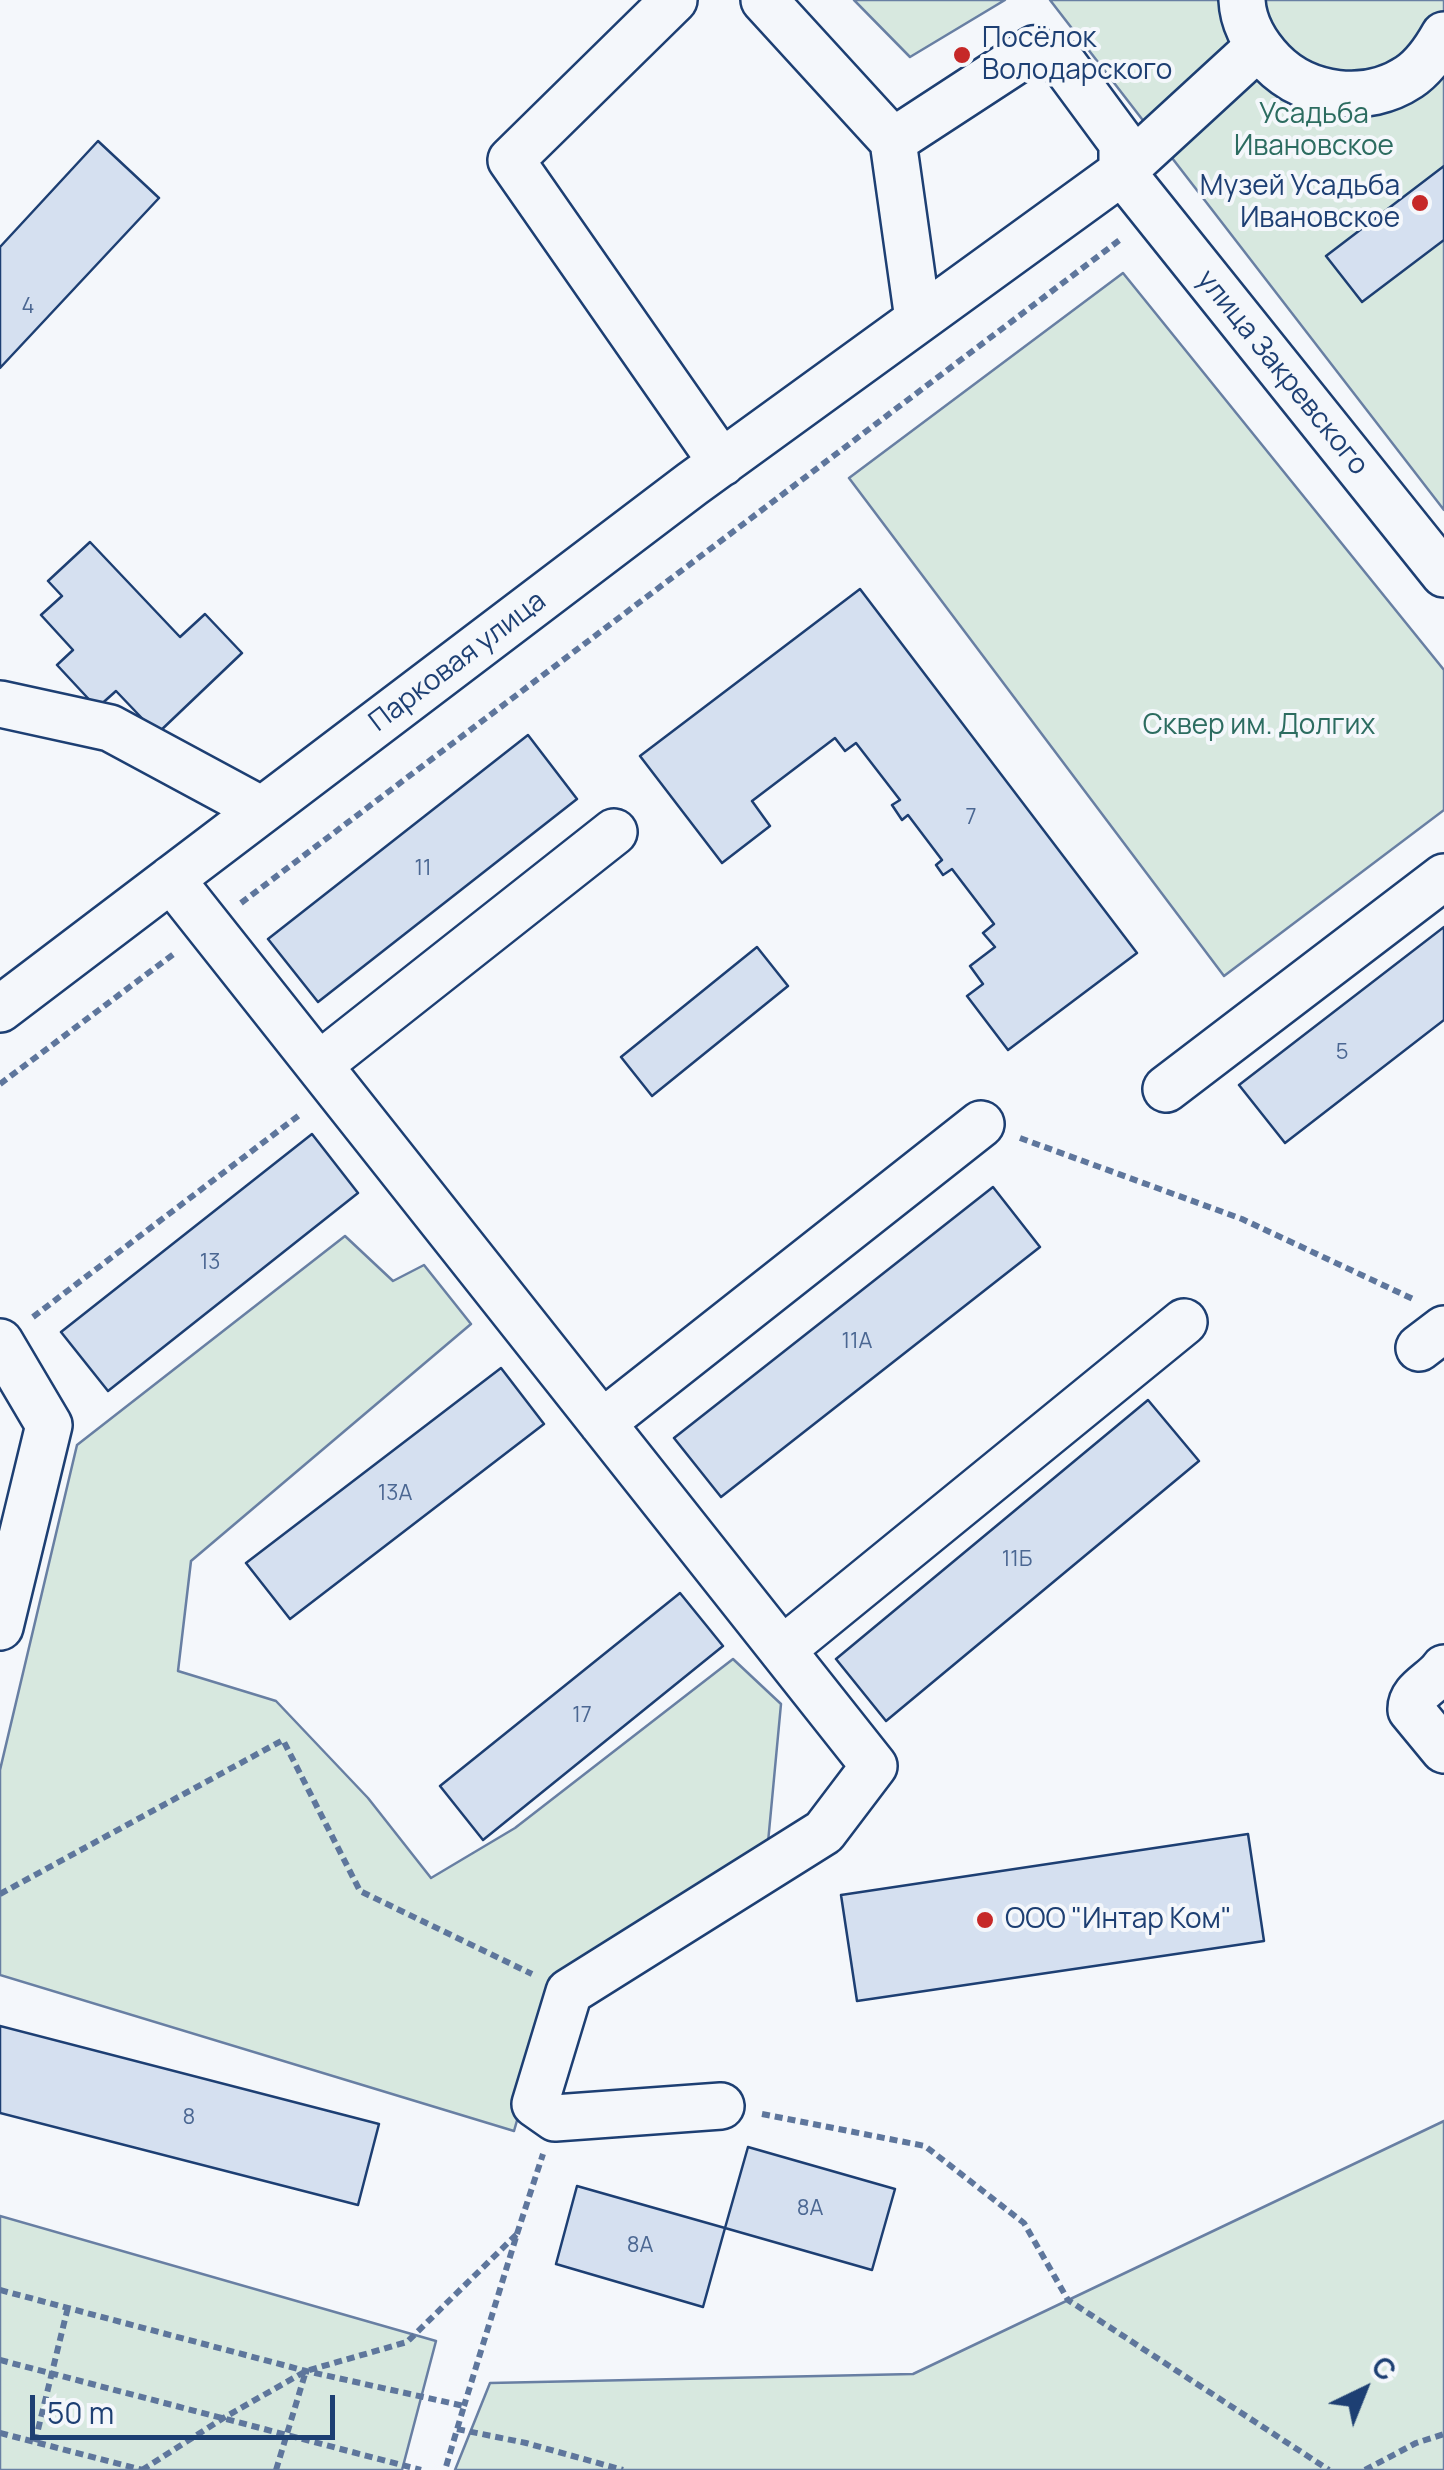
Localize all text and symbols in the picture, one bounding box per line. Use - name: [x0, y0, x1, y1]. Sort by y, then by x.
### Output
- place label: Посёлок Володарского: [982, 22, 1172, 88]
- marker: Посёлок Володарского: [951, 44, 973, 66]
- park label: Усадьба Ивановское: [1234, 98, 1394, 164]
- place label: Музей Усадьба Ивановское: [1200, 170, 1400, 236]
- marker: Музей Усадьба Ивановское: [1409, 192, 1431, 214]
- street label: улица Закревского: [1189, 264, 1375, 482]
- house number: 4: [22, 294, 34, 320]
- street label: Парковая улица: [363, 585, 553, 739]
- park label: Сквер им. Долгих: [1143, 709, 1375, 743]
- house number: 7: [965, 805, 977, 831]
- house number: 11: [414, 856, 432, 882]
- house number: 5: [1336, 1040, 1348, 1066]
- house number: 13: [200, 1250, 220, 1276]
- house number: 11А: [841, 1329, 873, 1355]
- house number: 13А: [378, 1481, 412, 1507]
- house number: 11Б: [1002, 1547, 1032, 1573]
- house number: 17: [572, 1703, 592, 1729]
- place label: ООО "Интар Ком": [1005, 1903, 1232, 1937]
- marker: ООО "Интар Ком": [974, 1909, 996, 1931]
- house number: 8: [183, 2105, 195, 2131]
- house number: 8А: [797, 2196, 823, 2222]
- house number: 8А: [627, 2233, 653, 2259]
- north arrow: [1314, 2340, 1414, 2440]
- text: С: [1364, 2347, 1405, 2389]
- scale bar: [35, 2375, 340, 2437]
- text: 50 m: [47, 2392, 114, 2433]

